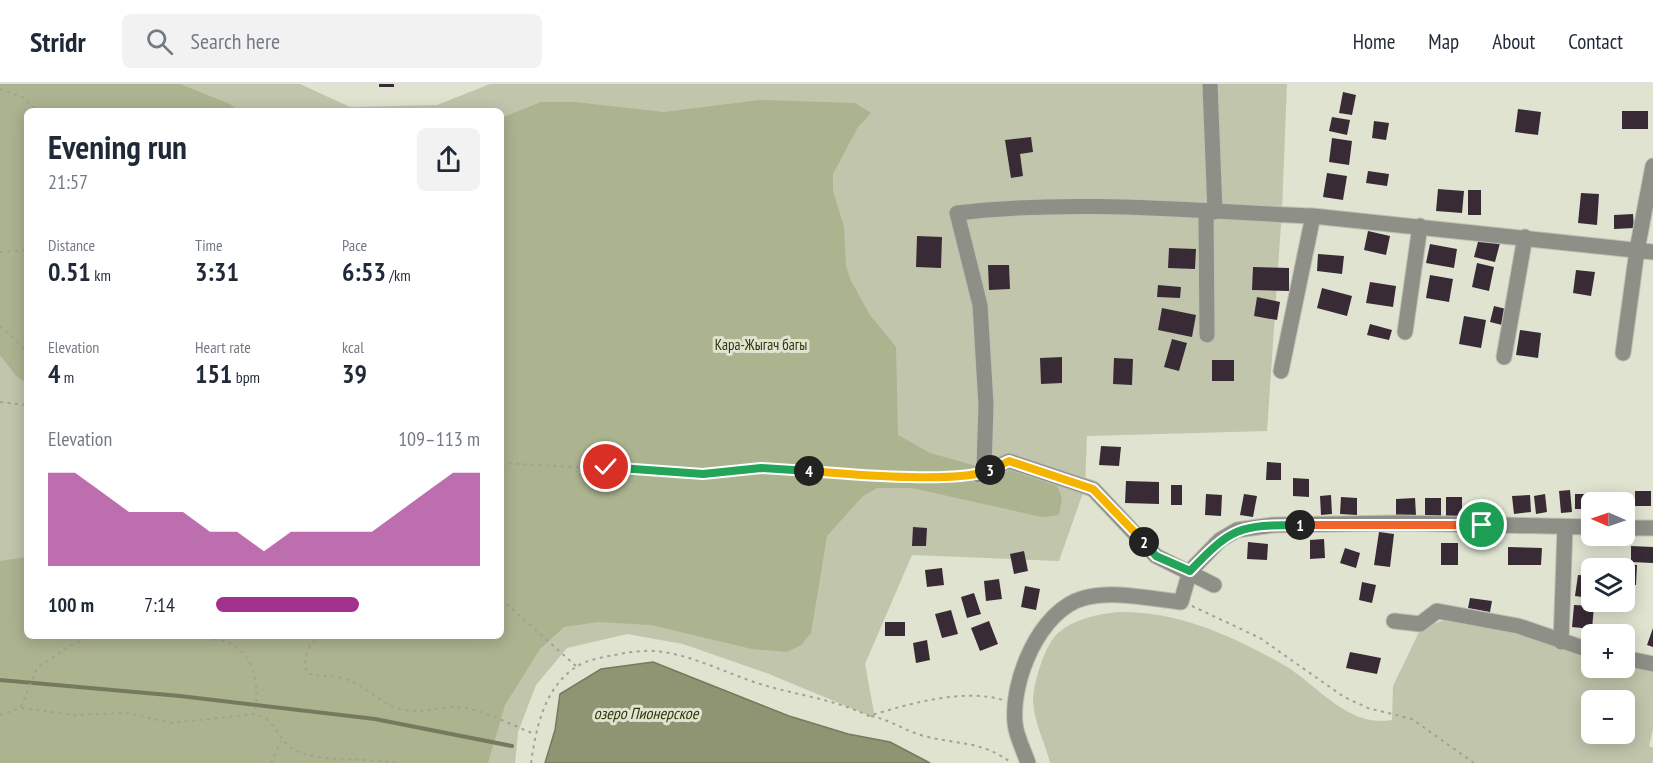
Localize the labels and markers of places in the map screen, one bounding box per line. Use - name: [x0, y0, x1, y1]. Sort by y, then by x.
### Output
- pin: [580, 441, 631, 492]
- pin: 3: [975, 455, 1005, 485]
- pin: 4: [794, 456, 824, 486]
- pin: [1456, 499, 1507, 550]
- pin: 1: [1285, 510, 1315, 540]
- pin: 2: [1129, 527, 1159, 557]

